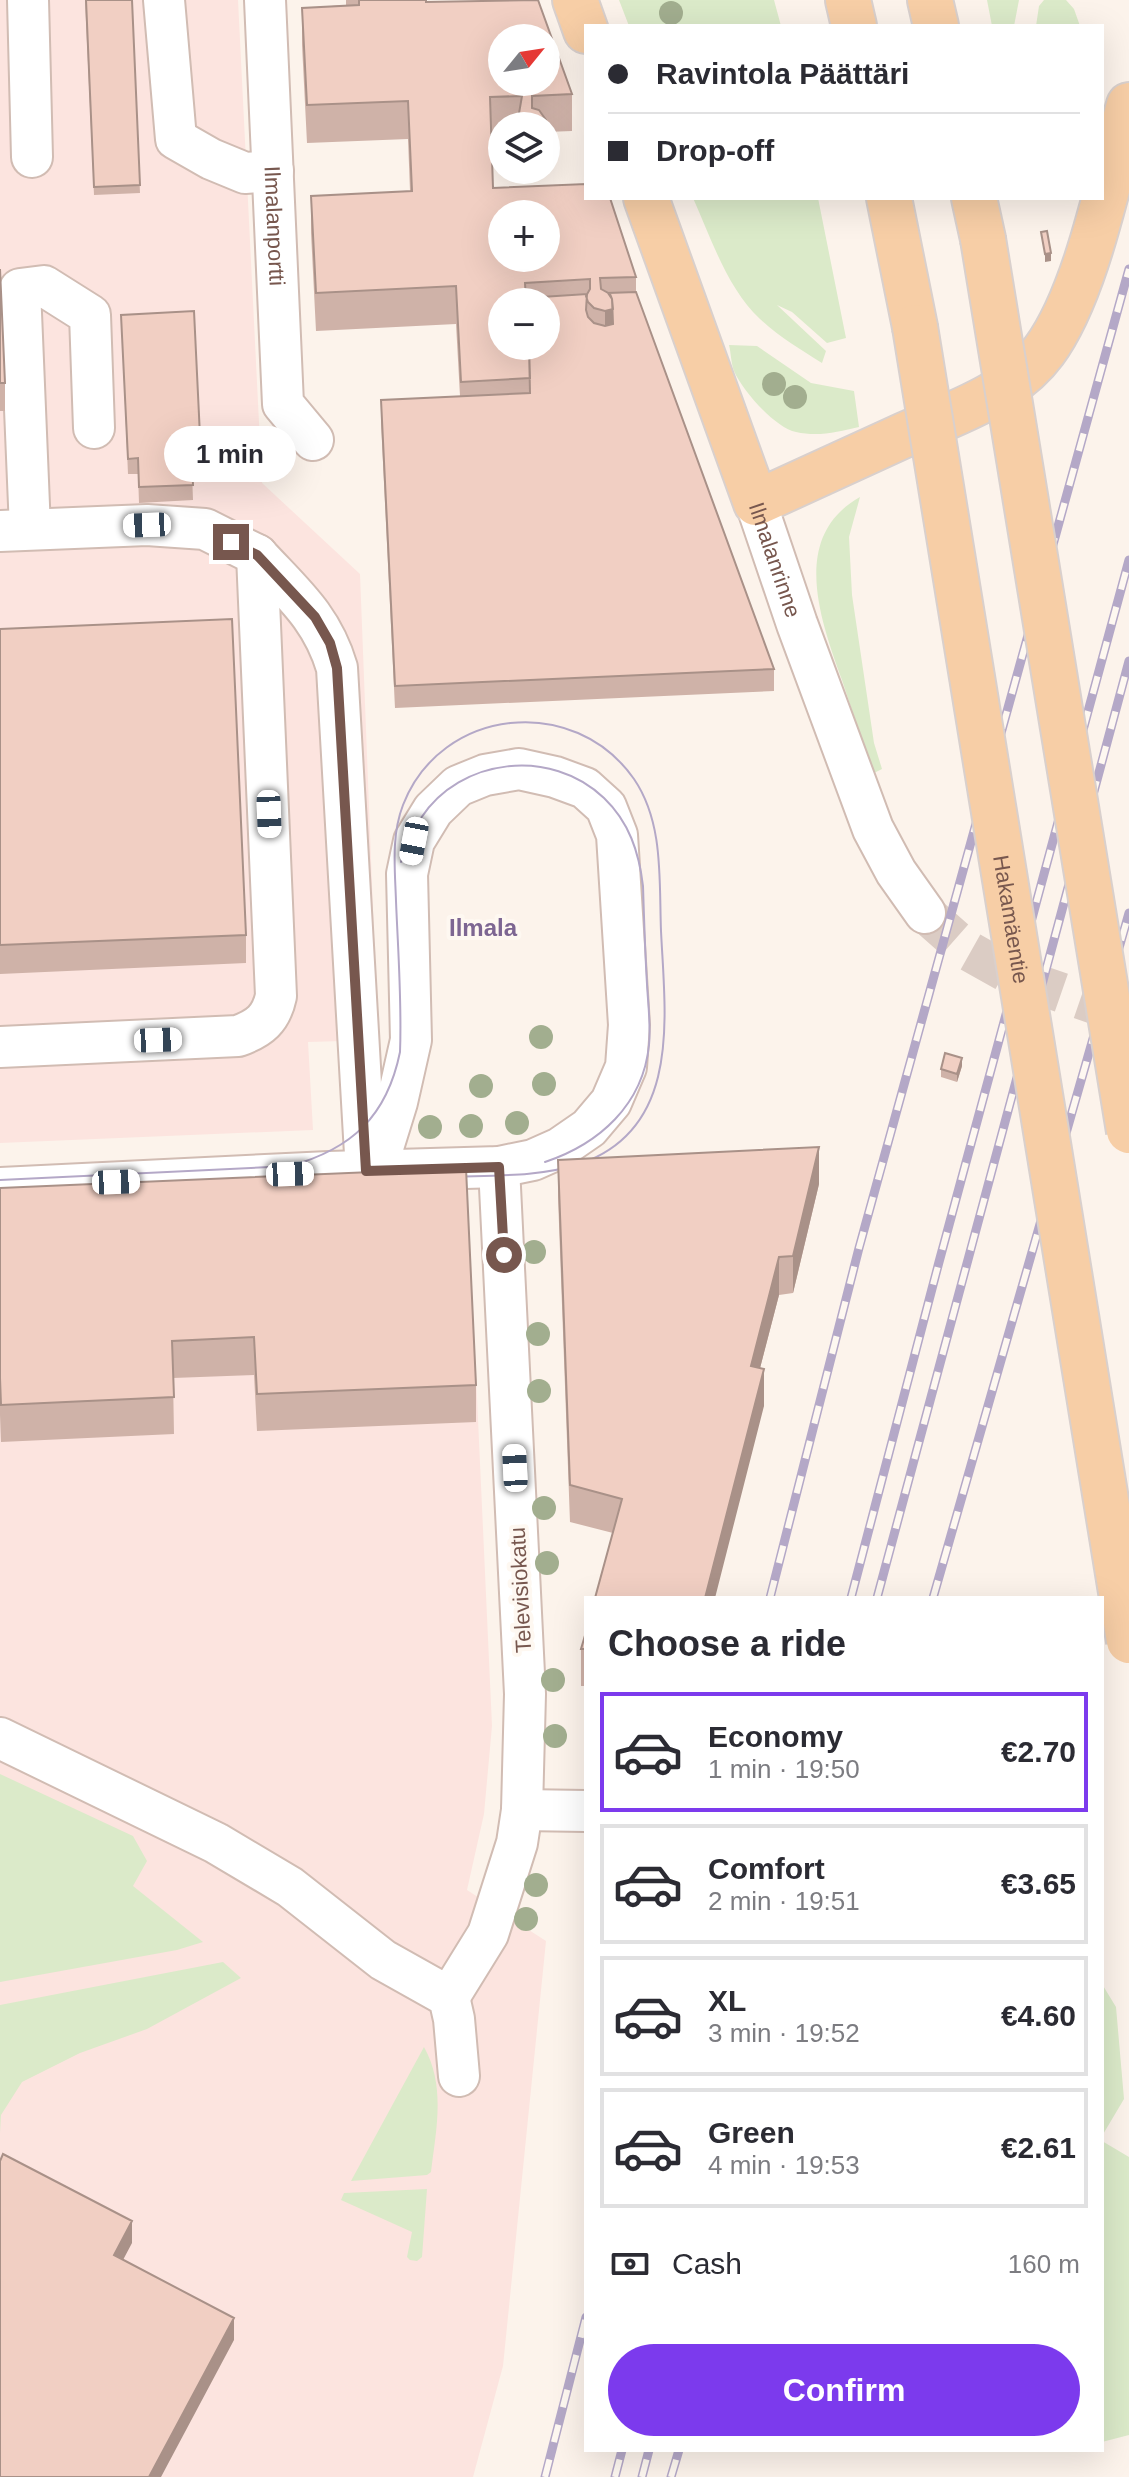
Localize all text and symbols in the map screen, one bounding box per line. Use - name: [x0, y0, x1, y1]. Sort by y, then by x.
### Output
- north arrow: [488, 24, 560, 96]
- map controls: [488, 24, 560, 360]
- text: Ravintola Päättäri: [656, 57, 909, 90]
- button: layers: [488, 112, 560, 184]
- text: Drop-off: [656, 134, 774, 167]
- street label: Ilmalanportti: [259, 165, 290, 286]
- button: +: [488, 200, 560, 272]
- button: −: [488, 288, 560, 360]
- callout: 1 min: [165, 426, 297, 482]
- text: 1 min: [196, 439, 264, 469]
- street label: Ilmalanrinne: [744, 499, 806, 621]
- car: [123, 512, 171, 538]
- route end: [213, 524, 249, 560]
- car: [256, 790, 282, 838]
- car: [398, 815, 430, 867]
- street label: Hakamäentie: [988, 853, 1034, 985]
- district label: Ilmala: [449, 914, 518, 941]
- car: [134, 1027, 182, 1053]
- car: [266, 1161, 314, 1187]
- car: [92, 1169, 140, 1195]
- route start: [486, 1237, 522, 1273]
- car: [502, 1443, 528, 1493]
- street label: Televisiokatu: [505, 1526, 536, 1654]
- text: Choose a ride: [608, 1623, 846, 1664]
- icon: car: [612, 1716, 684, 1788]
- text: Economy: [708, 1720, 843, 1753]
- text: €2.70: [1001, 1735, 1076, 1768]
- text: 1 min · 19:50: [708, 1754, 860, 1784]
- icon: car: [612, 1848, 684, 1920]
- text: Comfort: [708, 1852, 825, 1885]
- text: €3.65: [1001, 1867, 1076, 1900]
- text: 2 min · 19:51: [708, 1886, 860, 1916]
- icon: car: [612, 1980, 684, 2052]
- text: XL: [708, 1984, 746, 2017]
- text: €4.60: [1001, 1999, 1076, 2032]
- text: 3 min · 19:52: [708, 2018, 860, 2048]
- icon: car: [612, 2112, 684, 2184]
- text: Green: [708, 2116, 795, 2149]
- text: €2.61: [1001, 2131, 1076, 2164]
- text: 4 min · 19:53: [708, 2150, 860, 2180]
- icon: cash: [608, 2242, 652, 2286]
- text: Cash: [672, 2247, 742, 2280]
- text: 160 m: [1008, 2249, 1080, 2279]
- button: Confirm: [608, 2344, 1080, 2436]

